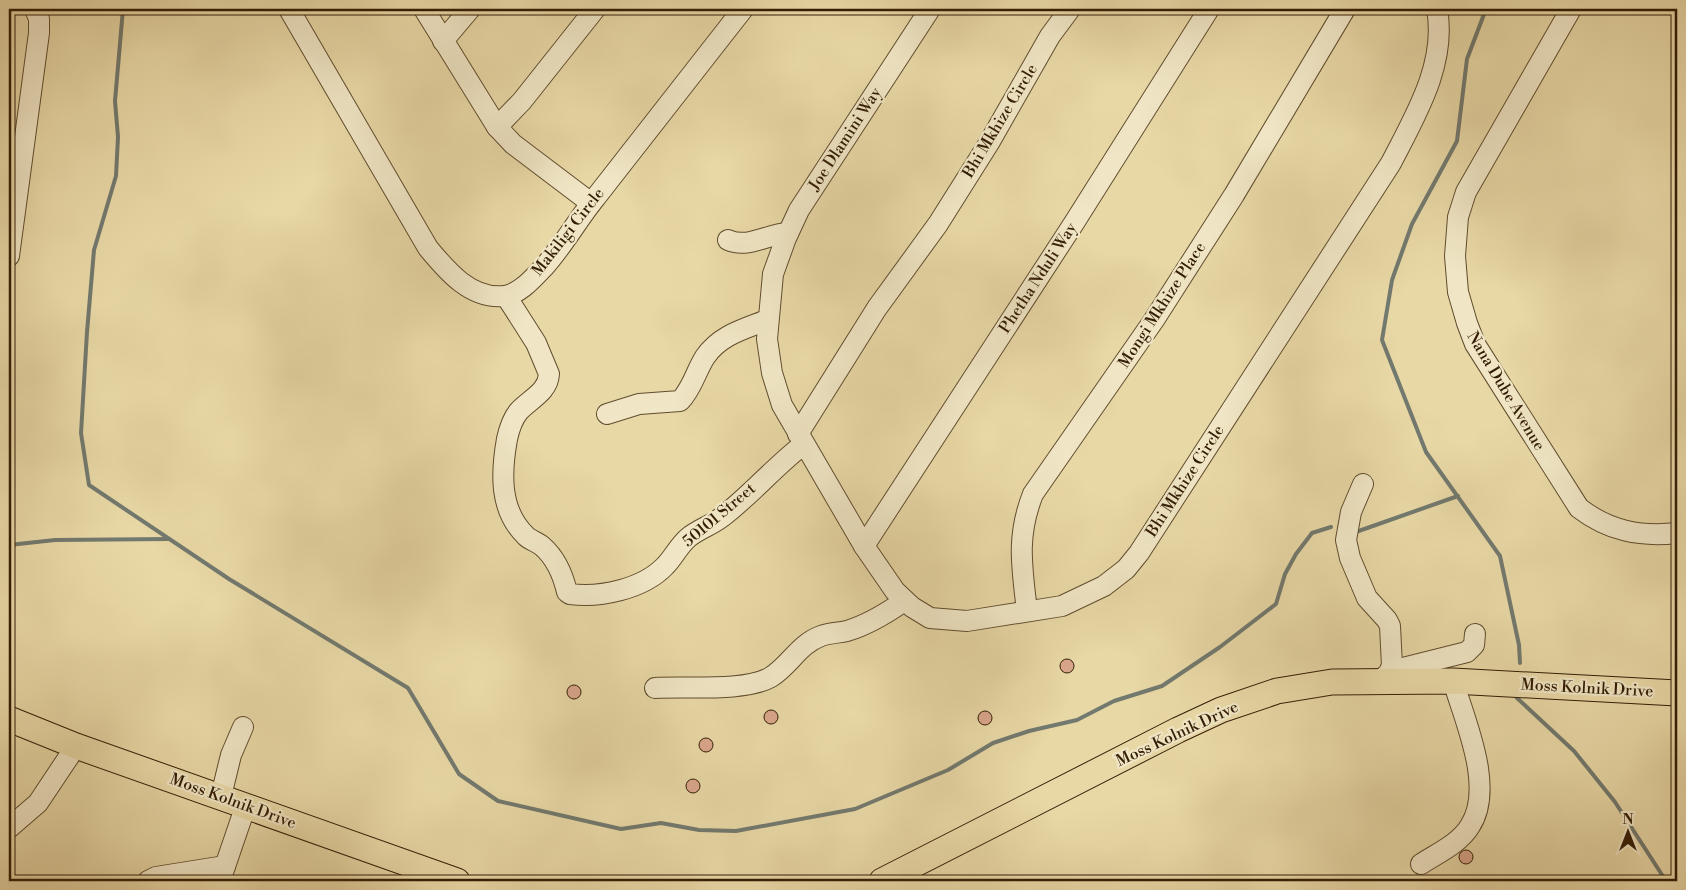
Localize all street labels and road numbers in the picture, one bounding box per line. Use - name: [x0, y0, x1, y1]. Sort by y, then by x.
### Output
- street label: Bhi Mkhize Circle: [958, 60, 1042, 183]
- street label: Joe Dlamini Way: [804, 83, 886, 195]
- street label: Makiligi Circle: [527, 184, 609, 280]
- street label: Phetha Nduli Way: [995, 219, 1081, 337]
- street label: Mongi Mkhize Place: [1114, 238, 1210, 372]
- street label: Nana Dube Avenue: [1463, 328, 1549, 454]
- street label: Bhi Mkhize Circle: [1141, 421, 1229, 542]
- street label: 50101 Street: [678, 479, 760, 551]
- street label: Moss Kolnik Drive: [1520, 675, 1654, 701]
- street label: Moss Kolnik Drive: [1113, 697, 1241, 771]
- street label: Moss Kolnik Drive: [167, 769, 299, 833]

